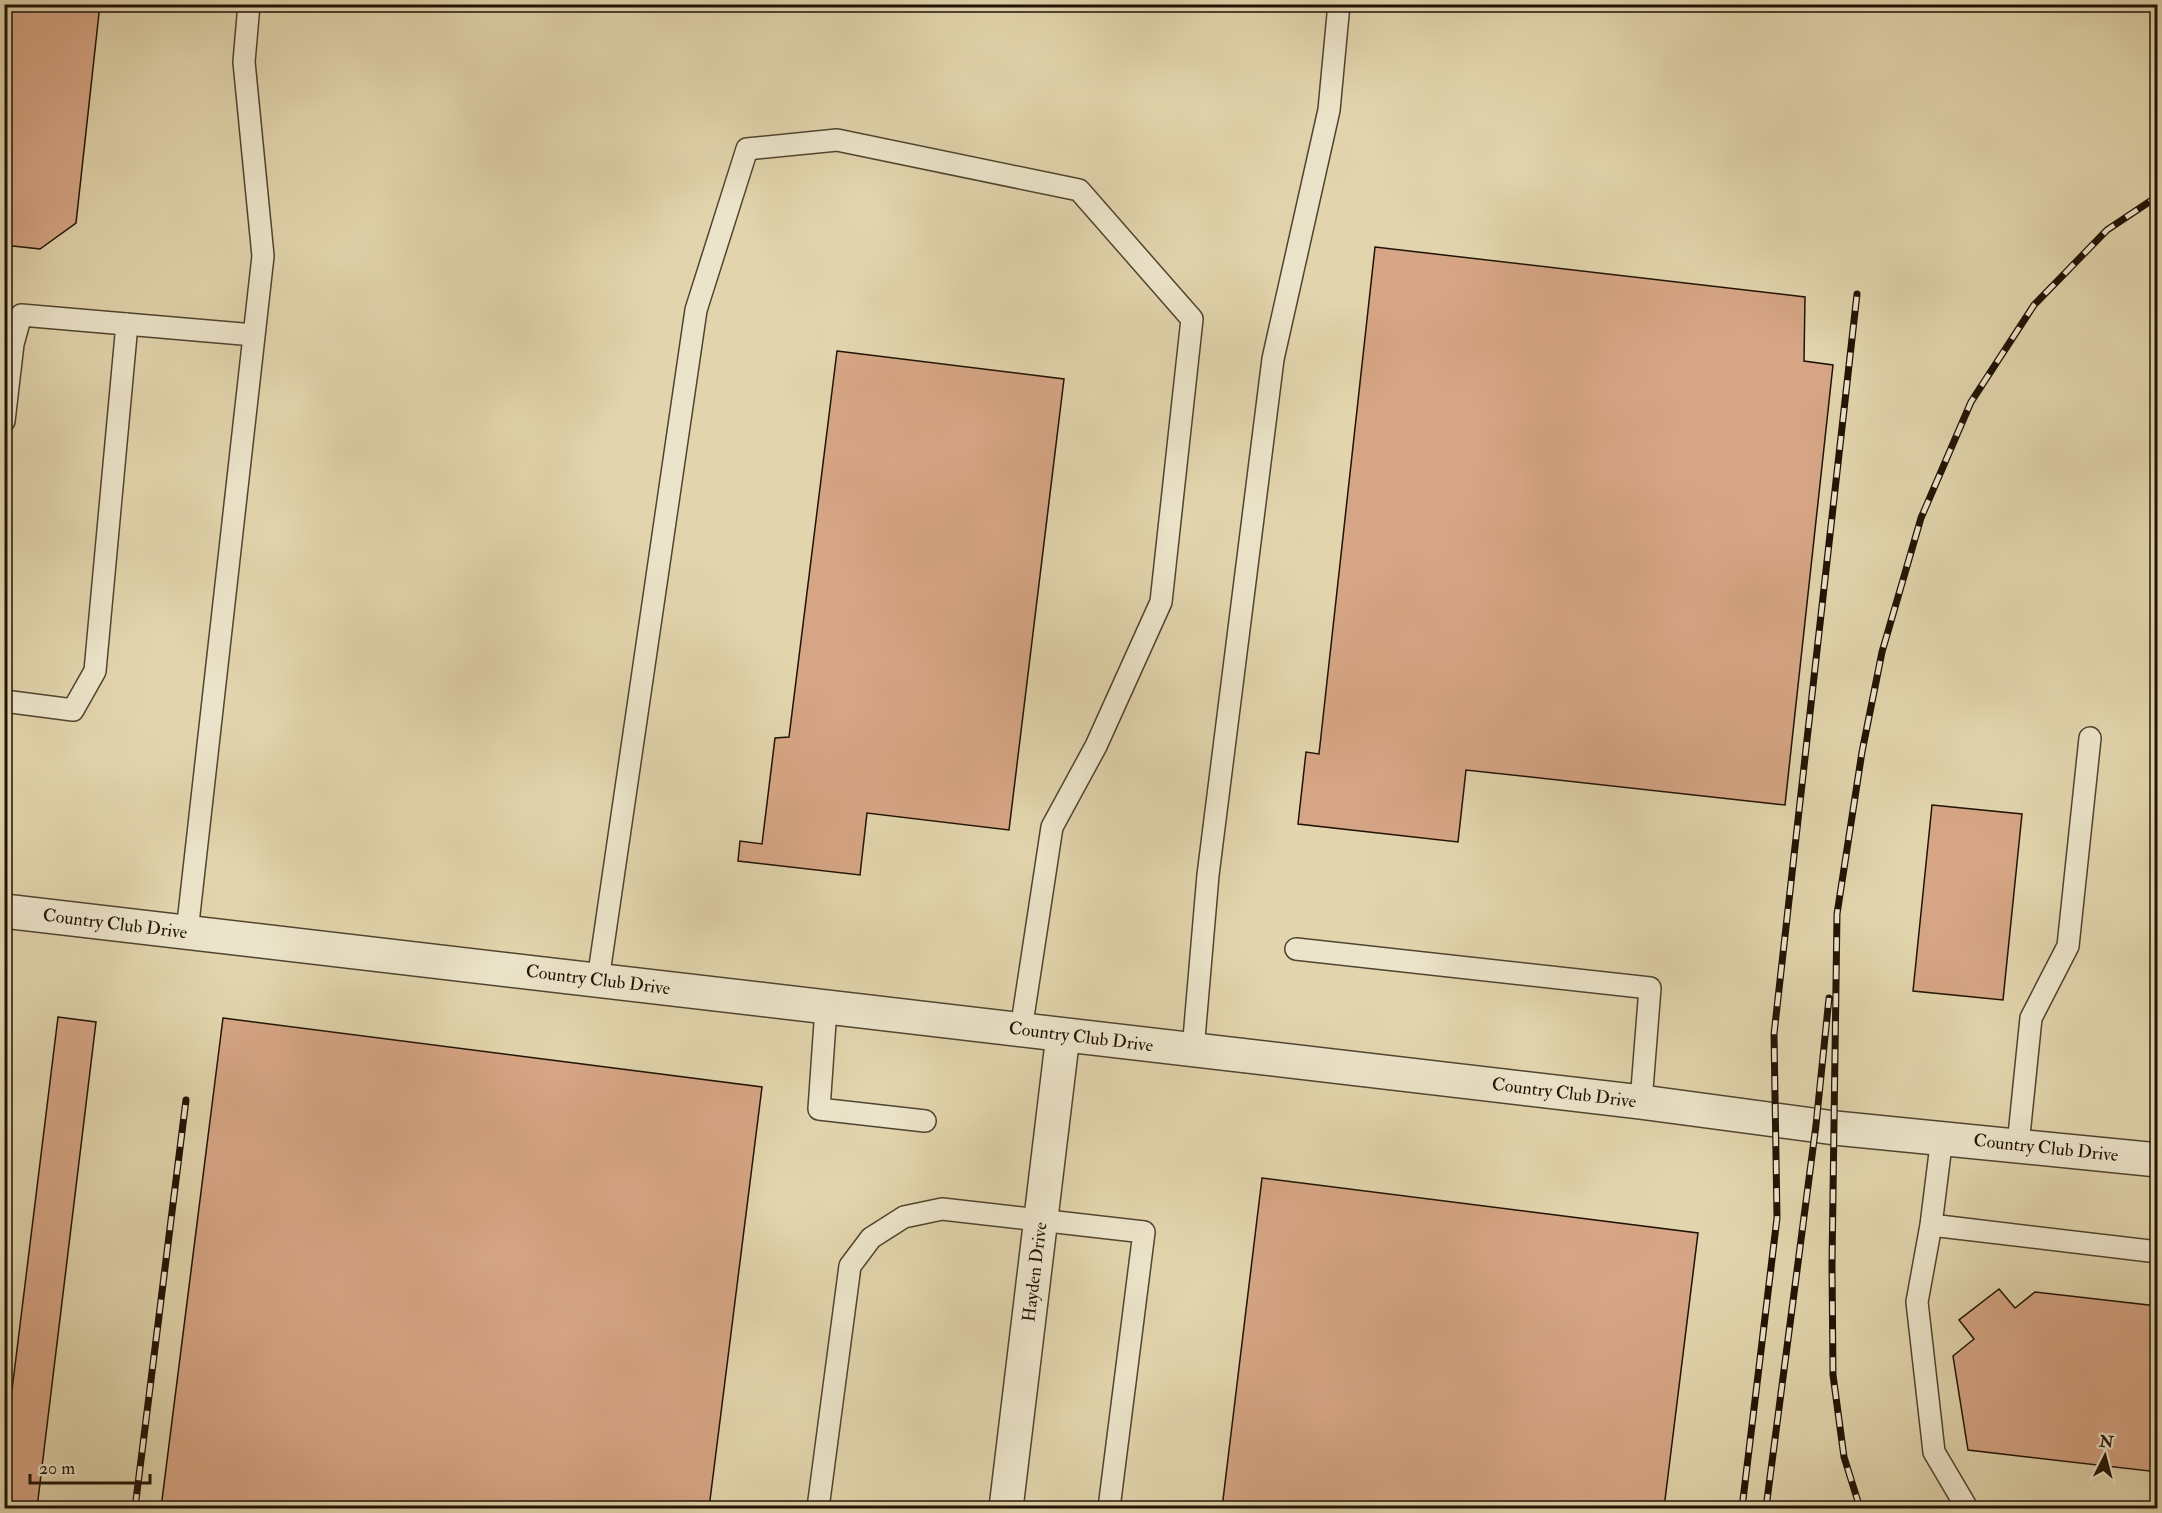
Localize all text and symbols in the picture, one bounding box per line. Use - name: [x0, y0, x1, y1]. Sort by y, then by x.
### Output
- street label: Country Club Drive: [41, 904, 189, 944]
- street label: Country Club Drive: [524, 960, 672, 1000]
- street label: Country Club Drive: [1007, 1017, 1155, 1057]
- street label: Country Club Drive: [1490, 1073, 1638, 1113]
- street label: Country Club Drive: [1972, 1129, 2120, 1167]
- street label: Hayden Drive: [1017, 1220, 1053, 1323]
- north arrow: [2075, 1426, 2135, 1486]
- text: N: [2097, 1431, 2115, 1453]
- scale bar: [30, 1447, 150, 1485]
- text: 20 m: [39, 1457, 75, 1480]

